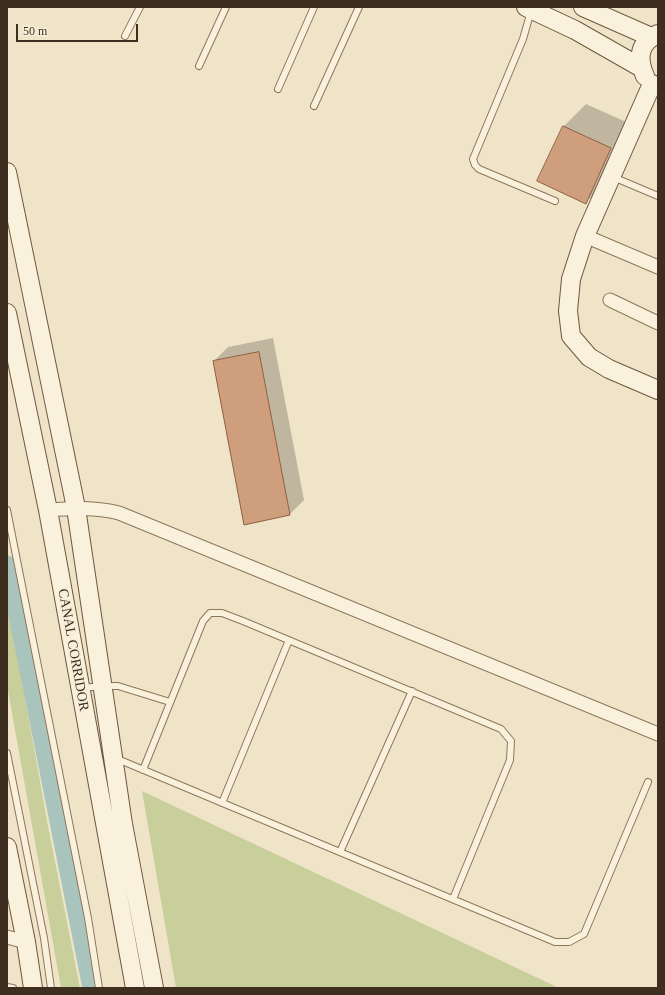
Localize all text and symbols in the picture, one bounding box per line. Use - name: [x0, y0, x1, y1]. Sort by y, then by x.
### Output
- scale bar: [18, 16, 140, 42]
- text: 50 m: [23, 24, 47, 38]
- street label: CANAL CORRIDOR: [54, 587, 92, 713]

